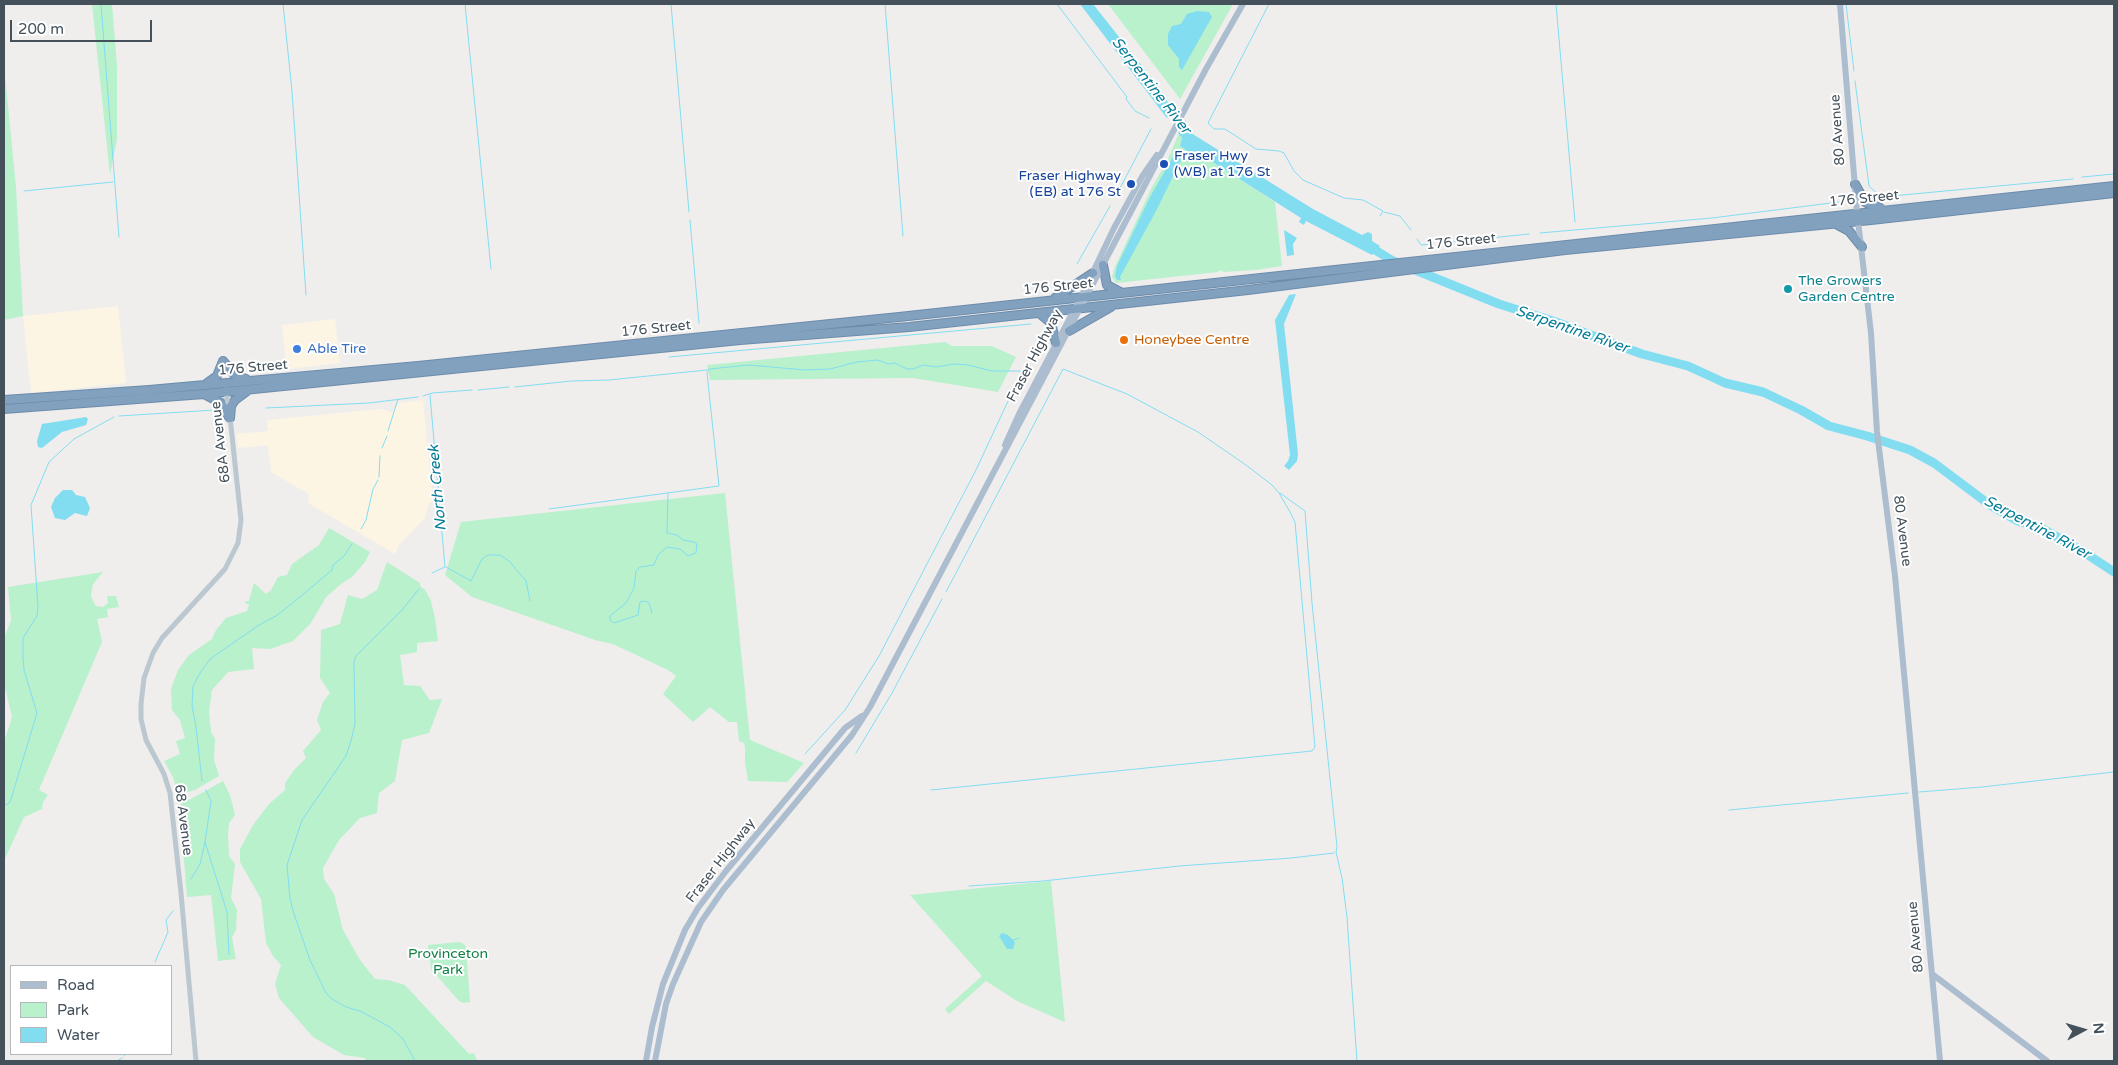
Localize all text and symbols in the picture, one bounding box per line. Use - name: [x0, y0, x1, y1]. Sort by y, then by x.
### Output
- scale bar: [12, 10, 155, 42]
- text: 200 m: [18, 20, 64, 38]
- water label: Serpentine River: [1108, 34, 1194, 138]
- street label: 80 Avenue: [1827, 94, 1849, 166]
- place label: Fraser Hwy (WB) at 176 St: [1174, 148, 1270, 180]
- marker: Fraser Hwy (WB) at 176 St: [1158, 158, 1170, 170]
- place label: Fraser Highway (EB) at 176 St: [1019, 168, 1121, 200]
- marker: Fraser Highway (EB) at 176 St: [1125, 178, 1137, 190]
- street label: 176 Street: [1828, 187, 1900, 211]
- street label: 176 Street: [1425, 230, 1497, 254]
- place label: The Growers Garden Centre: [1798, 273, 1895, 306]
- street label: 176 Street: [1022, 275, 1094, 299]
- marker: The Growers Garden Centre: [1782, 283, 1794, 295]
- water label: Serpentine River: [1513, 302, 1631, 358]
- street label: Fraser Highway: [1004, 307, 1066, 405]
- street label: 176 Street: [620, 317, 692, 341]
- place label: Honeybee Centre: [1134, 332, 1249, 348]
- marker: Honeybee Centre: [1118, 334, 1130, 346]
- place label: Able Tire: [307, 341, 366, 357]
- marker: Able Tire: [291, 343, 303, 355]
- street label: 176 Street: [217, 357, 289, 379]
- street label: 68A Avenue: [208, 400, 234, 484]
- water label: North Creek: [425, 444, 451, 532]
- water label: Serpentine River: [1981, 492, 2093, 564]
- street label: 80 Avenue: [1889, 495, 1915, 567]
- street label: 68 Avenue: [170, 784, 196, 856]
- street label: Fraser Highway: [683, 815, 759, 907]
- street label: 80 Avenue: [1905, 901, 1927, 973]
- park label: Provinceton Park: [408, 946, 488, 979]
- legend: [10, 965, 172, 1055]
- text: Road: [57, 976, 95, 994]
- text: Park: [57, 1001, 89, 1019]
- north arrow: [2058, 1005, 2108, 1055]
- text: N: [2089, 1022, 2107, 1035]
- text: Water: [57, 1026, 100, 1044]

